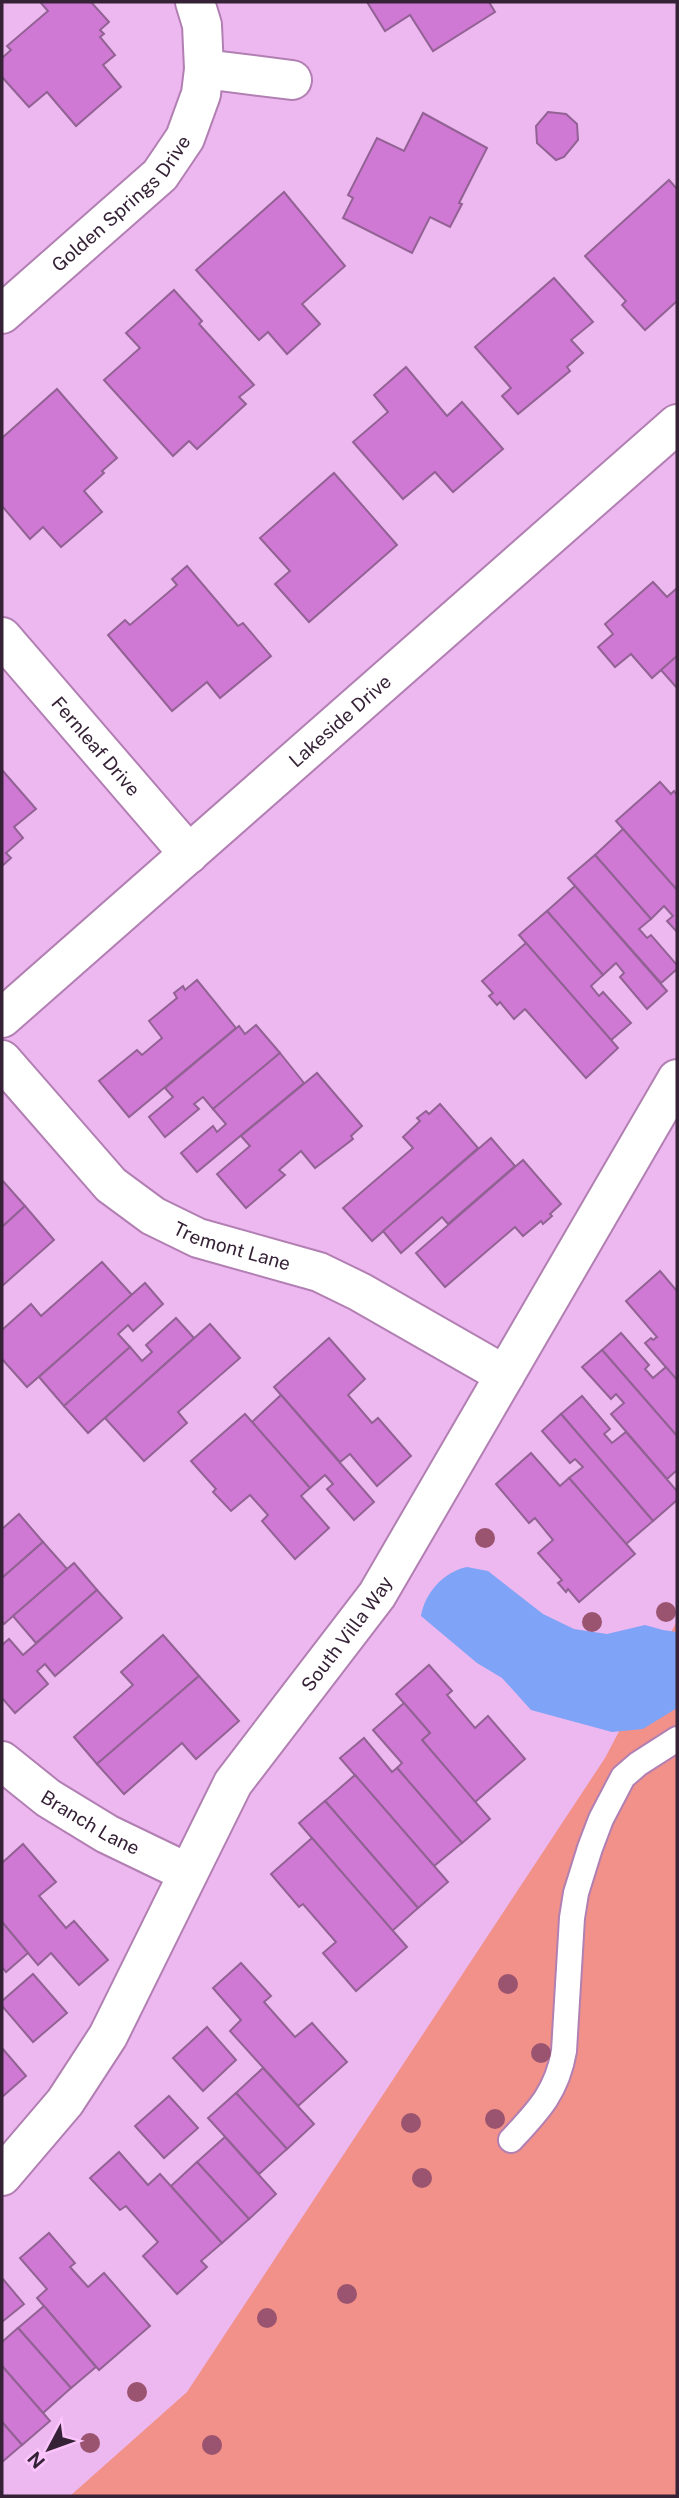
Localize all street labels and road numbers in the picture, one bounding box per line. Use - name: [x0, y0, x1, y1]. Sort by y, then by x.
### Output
- street label: Golden Springs Drive: [47, 131, 195, 276]
- street label: Lakeside Drive: [284, 670, 395, 771]
- street label: Fernleaf Drive: [47, 692, 145, 800]
- street label: Tremont Lane: [170, 1217, 293, 1274]
- street label: South Villa Way: [296, 1572, 397, 1695]
- street label: Branch Lane: [37, 1785, 143, 1859]

